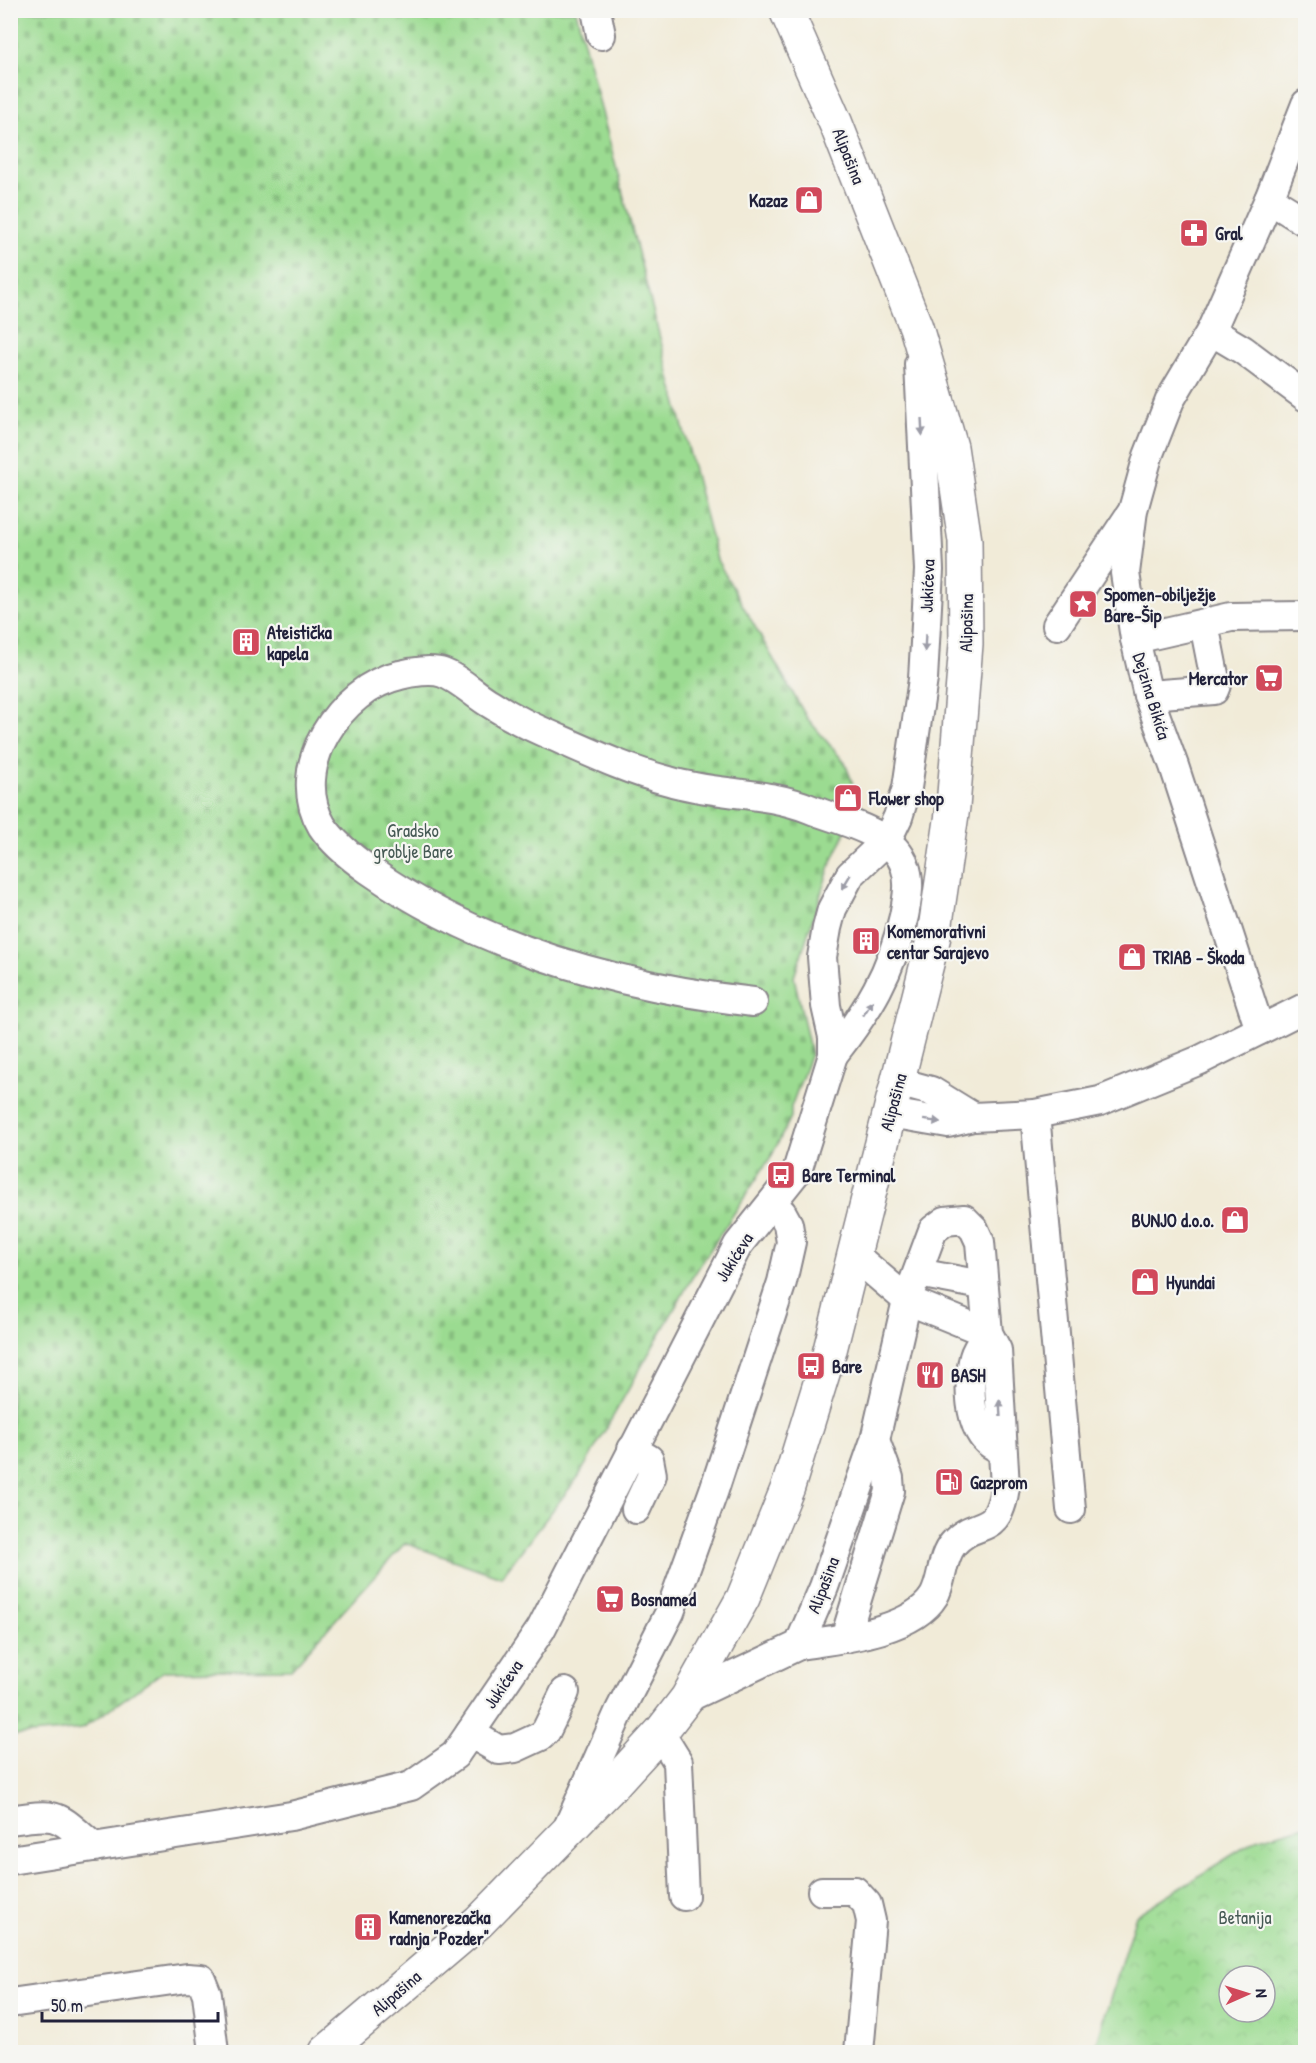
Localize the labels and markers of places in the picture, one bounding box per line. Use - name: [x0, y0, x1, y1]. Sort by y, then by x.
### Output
- shop icon: Kazaz: [793, 184, 825, 216]
- place label: Kazaz: [749, 188, 788, 213]
- pharmacy icon: Gral: [1178, 217, 1210, 249]
- place label: Gral: [1215, 221, 1244, 246]
- place label: Spomen-obilježje Bare-Šip: [1104, 582, 1217, 629]
- place icon: Spomen-obilježje Bare-Šip: [1067, 588, 1099, 620]
- place label: Ateistička kapela: [267, 620, 333, 667]
- building icon: Ateistička kapela: [230, 626, 262, 658]
- supermarket icon: Mercator: [1253, 662, 1285, 694]
- place label: Mercator: [1189, 666, 1248, 691]
- shop icon: Flower shop: [832, 782, 864, 814]
- place label: Flower shop: [868, 786, 944, 812]
- place label: Komemorativni centar Sarajevo: [887, 919, 989, 965]
- building icon: Komemorativni centar Sarajevo: [850, 925, 882, 957]
- shop icon: TRIAB - Škoda: [1116, 941, 1148, 973]
- place label: TRIAB - Škoda: [1152, 945, 1245, 970]
- bus stop icon: Bare Terminal: [765, 1159, 797, 1191]
- place label: Bare Terminal: [802, 1163, 896, 1188]
- shop icon: BUNJO d.o.o.: [1219, 1204, 1251, 1236]
- place label: BUNJO d.o.o.: [1132, 1208, 1214, 1233]
- shop icon: Hyundai: [1129, 1266, 1161, 1298]
- place label: Hyundai: [1166, 1270, 1215, 1296]
- bus stop icon: Bare: [795, 1350, 827, 1382]
- place label: Bare: [832, 1354, 863, 1379]
- restaurant icon: BASH: [914, 1359, 946, 1391]
- place label: BASH: [951, 1363, 986, 1388]
- fuel station icon: Gazprom: [933, 1466, 965, 1498]
- place label: Gazprom: [970, 1470, 1028, 1496]
- supermarket icon: Bosnamed: [594, 1583, 626, 1615]
- place label: Bosnamed: [631, 1587, 696, 1612]
- place label: Kamenorezačka radnja "Pozder": [389, 1905, 492, 1951]
- building icon: Kamenorezačka radnja "Pozder": [352, 1911, 384, 1943]

